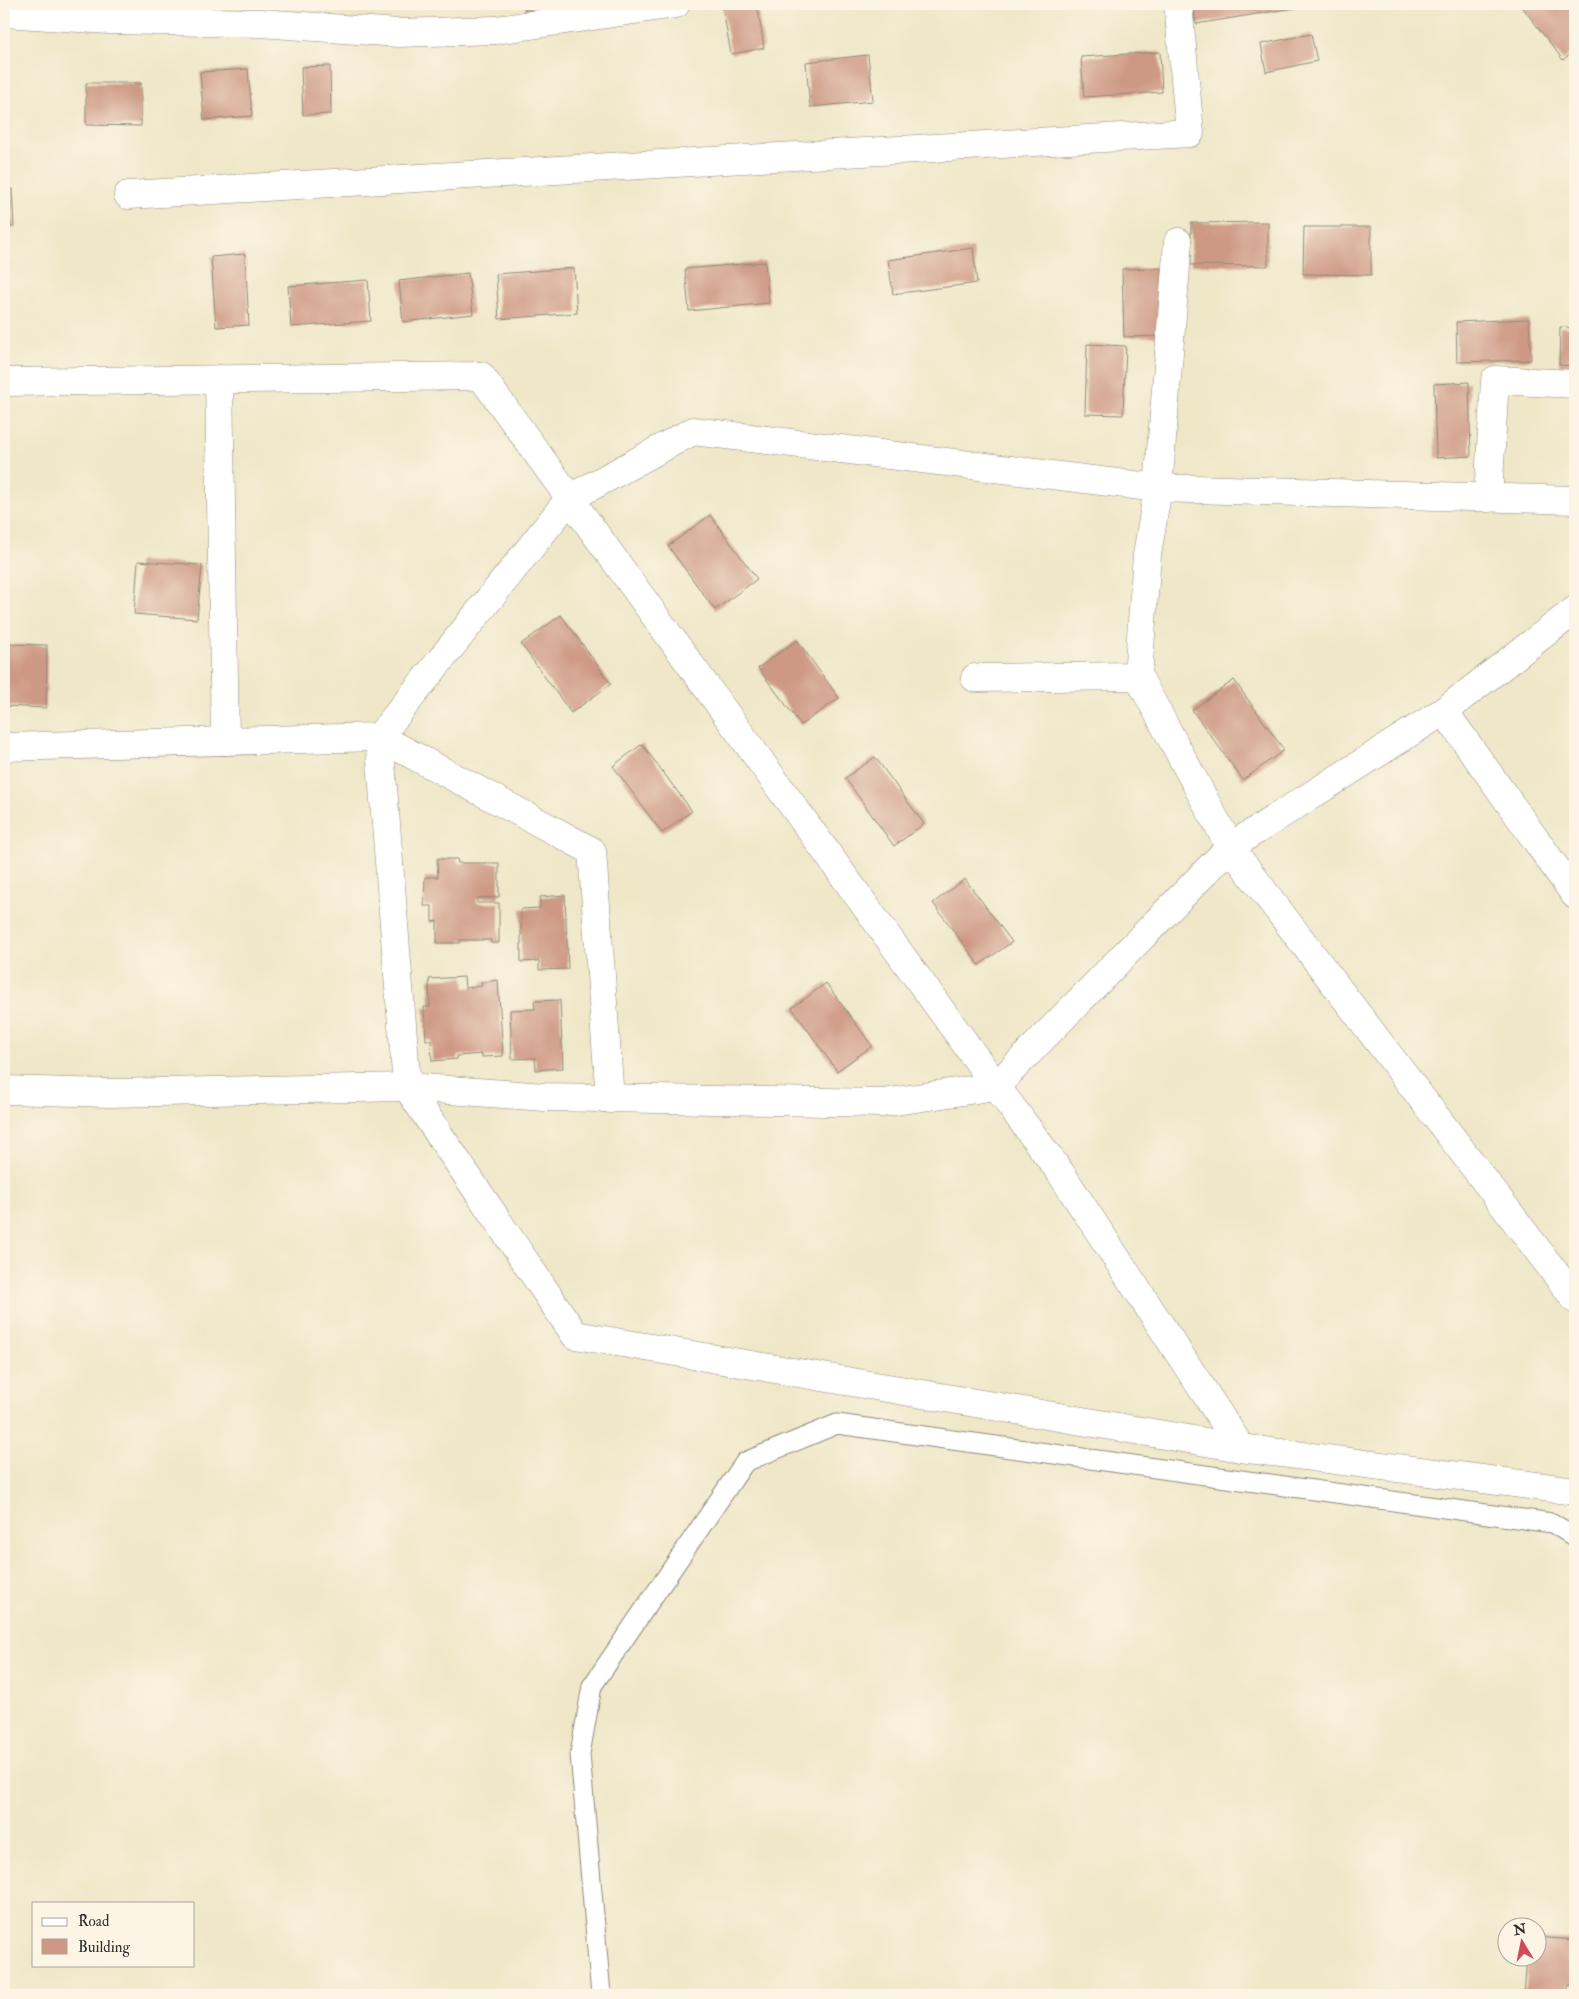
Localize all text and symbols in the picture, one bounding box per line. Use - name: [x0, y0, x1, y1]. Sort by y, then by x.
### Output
- legend: [32, 1902, 195, 1966]
- text: Road: [78, 1912, 110, 1931]
- north arrow: [1496, 1916, 1546, 1966]
- text: N: [1511, 1920, 1528, 1939]
- text: Building: [78, 1938, 130, 1957]

